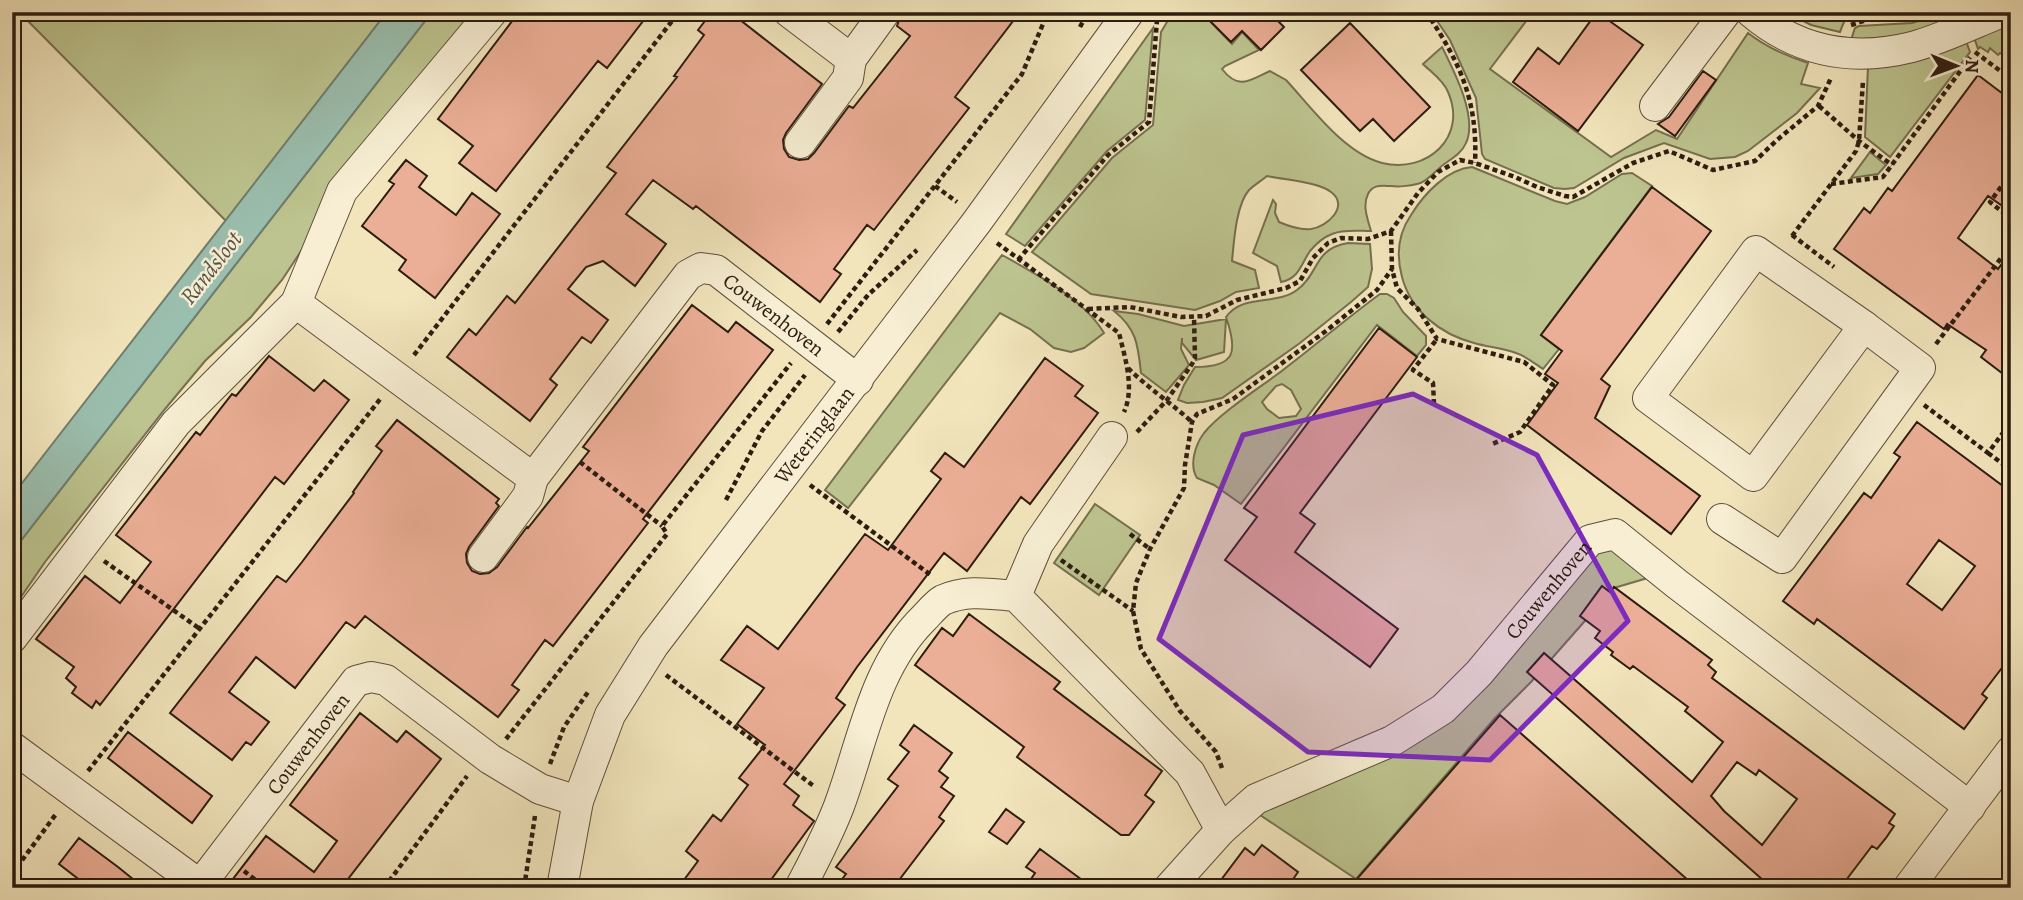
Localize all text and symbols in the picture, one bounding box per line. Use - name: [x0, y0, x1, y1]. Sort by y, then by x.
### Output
- north arrow: [1922, 32, 1992, 102]
- text: N: [1959, 59, 1985, 74]
- water label: Randsloot: [173, 224, 250, 311]
- street label: Couwenhoven: [717, 267, 830, 363]
- street label: Weteringlaan: [767, 380, 860, 490]
- street label: Couwenhoven: [1499, 534, 1598, 645]
- street label: Couwenhoven: [260, 687, 356, 800]

